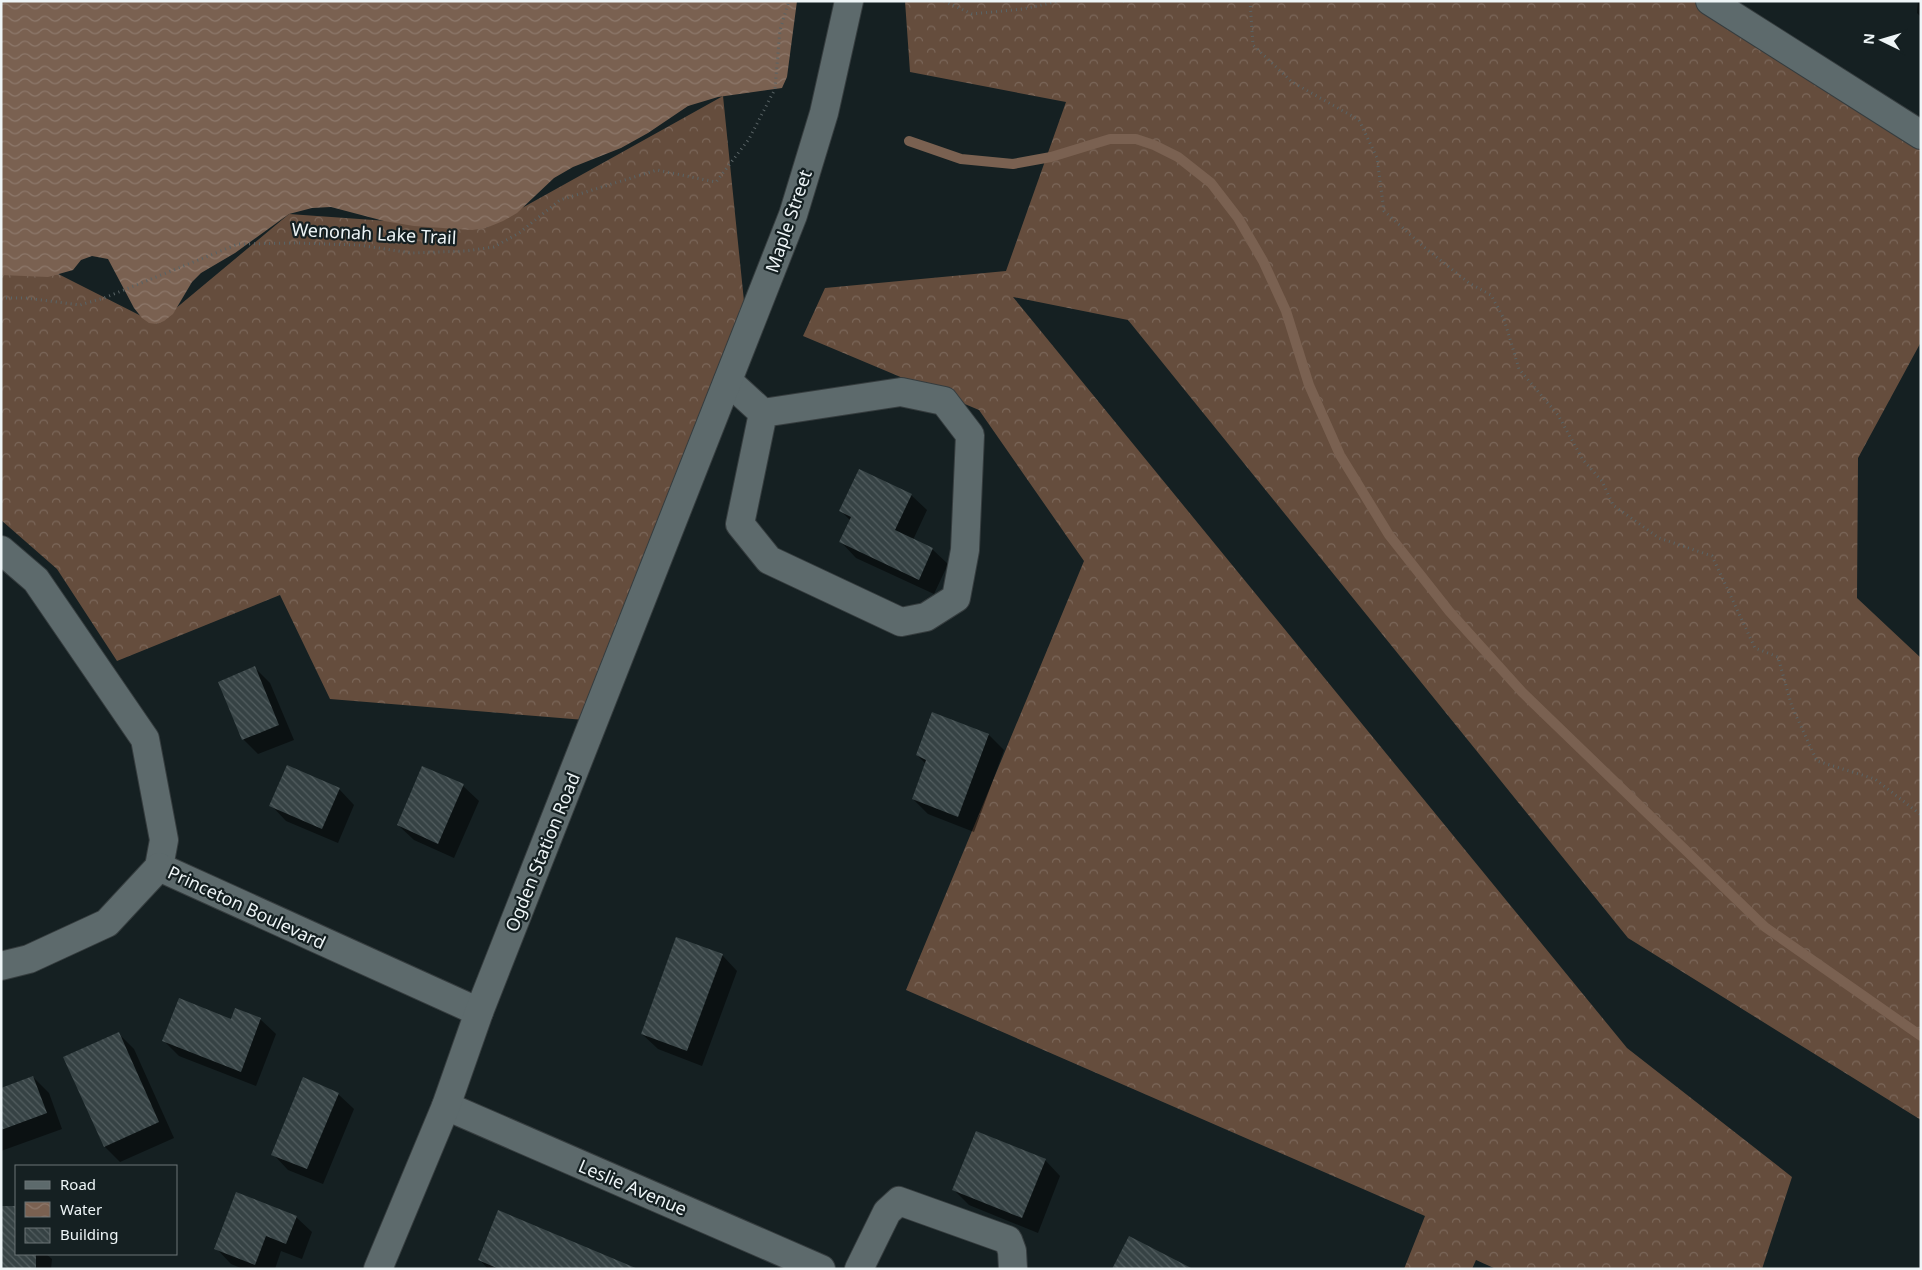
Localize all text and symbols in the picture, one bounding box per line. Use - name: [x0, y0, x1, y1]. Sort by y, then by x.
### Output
- north arrow: [1857, 15, 1907, 65]
- text: N: [1859, 32, 1879, 45]
- street label: Maple Street: [759, 166, 817, 276]
- street label: Wenonah Lake Trail: [291, 217, 457, 249]
- street label: Ogden Station Road: [499, 769, 585, 935]
- street label: Princeton Boulevard: [164, 860, 330, 954]
- street label: Leslie Avenue: [575, 1153, 691, 1221]
- legend: [15, 1165, 178, 1255]
- text: Road: [60, 1174, 96, 1194]
- text: Water: [60, 1199, 102, 1219]
- text: Building: [60, 1224, 118, 1244]

